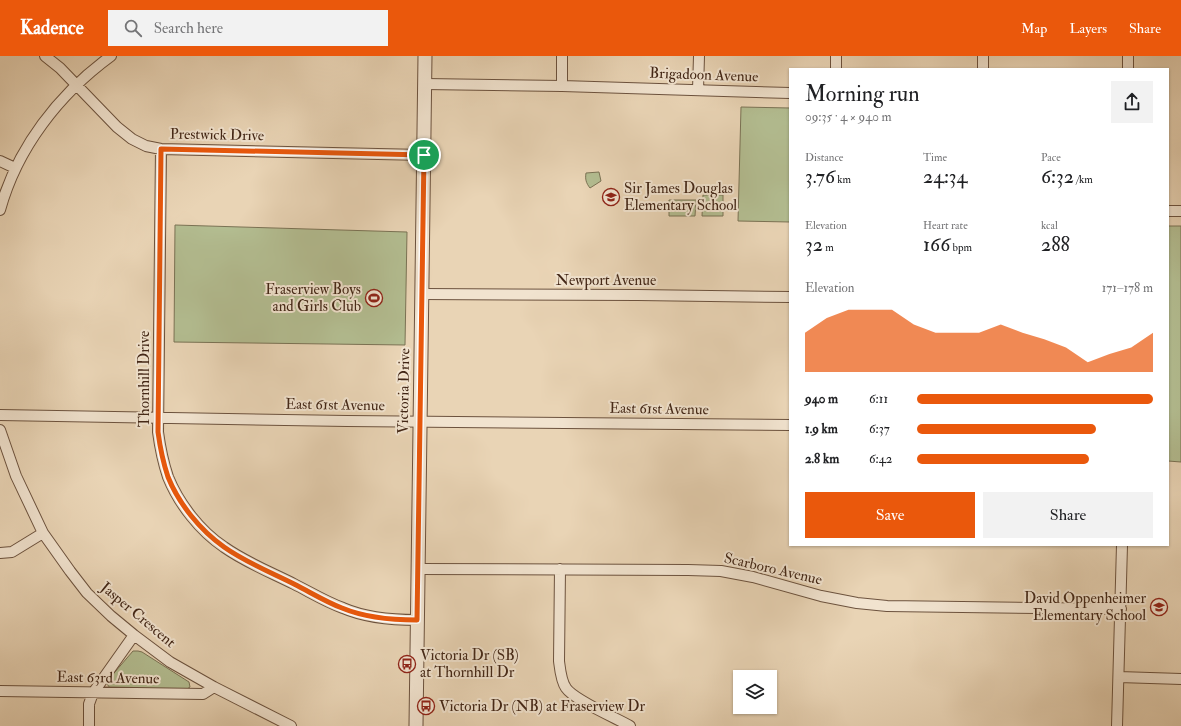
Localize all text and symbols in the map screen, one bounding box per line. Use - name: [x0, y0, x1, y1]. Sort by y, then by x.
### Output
- search box: [108, 10, 388, 46]
- text: Kadence: [20, 16, 84, 40]
- icon: search: [122, 17, 144, 39]
- text: Search here: [154, 19, 223, 38]
- text: Map: [1021, 20, 1047, 37]
- text: Layers: [1069, 20, 1107, 37]
- text: Share: [1129, 20, 1161, 37]
- street label: Brigadoon Avenue: [649, 64, 759, 86]
- text: Morning run: [805, 80, 920, 108]
- button: share: [1111, 81, 1153, 123]
- text: 09:35 · 4 × 940 m: [805, 109, 892, 125]
- street label: Prestwick Drive: [170, 125, 264, 145]
- pin: [407, 138, 441, 172]
- icon: arrive: [413, 144, 435, 166]
- text: Distance: [805, 151, 843, 164]
- text: Time: [923, 151, 947, 164]
- text: Pace: [1041, 151, 1061, 164]
- text: 3.76: [805, 164, 835, 189]
- text: 24:34: [923, 164, 967, 189]
- text: 6:32: [1041, 164, 1074, 189]
- text: km: [835, 173, 851, 186]
- text: /km: [1074, 173, 1093, 186]
- place label: Sir James Douglas Elementary School: [624, 179, 737, 215]
- school or university icon: Sir James Douglas Elementary School: [601, 187, 621, 207]
- text: Elevation: [805, 219, 847, 232]
- text: Heart rate: [923, 219, 968, 232]
- text: kcal: [1041, 219, 1058, 232]
- text: 32: [805, 232, 823, 257]
- text: 166: [923, 232, 950, 257]
- text: 288: [1041, 232, 1070, 257]
- text: m: [823, 241, 834, 254]
- text: bpm: [950, 241, 972, 254]
- street label: Newport Avenue: [556, 271, 656, 291]
- place label: Fraserview Boys and Girls Club: [265, 280, 361, 316]
- text: Elevation: [805, 280, 855, 296]
- text: 171–178 m: [1102, 280, 1153, 296]
- sports icon: Fraserview Boys and Girls Club: [364, 288, 384, 308]
- street label: Thornhill Drive: [135, 331, 154, 427]
- street label: Victoria Drive: [394, 348, 414, 434]
- text: 940 m: [805, 391, 838, 407]
- text: 6:11: [869, 391, 888, 407]
- street label: East 61st Avenue: [285, 395, 385, 415]
- street label: East 61st Avenue: [609, 399, 709, 419]
- text: 1.9 km: [805, 421, 838, 437]
- text: 6:37: [869, 421, 890, 437]
- text: 2.8 km: [805, 451, 839, 467]
- text: 6:42: [869, 451, 892, 467]
- button: Save: [805, 492, 975, 538]
- button: Share: [983, 492, 1153, 538]
- street label: Scarboro Avenue: [722, 548, 824, 590]
- street label: Jasper Crescent: [95, 577, 180, 653]
- place label: David Oppenheimer Elementary School: [1024, 589, 1146, 625]
- school or university icon: David Oppenheimer Elementary School: [1149, 597, 1169, 617]
- place label: Victoria Dr (SB) at Thornhill Dr: [420, 646, 519, 682]
- bus stop icon: Victoria Dr (SB) at Thornhill Dr: [397, 654, 417, 674]
- street label: East 63rd Avenue: [56, 668, 160, 688]
- map controls: [733, 670, 777, 714]
- button: layers: [733, 670, 777, 714]
- bus stop icon: Victoria Dr (NB) at Fraserview Dr: [416, 696, 436, 716]
- place label: Victoria Dr (NB) at Fraserview Dr: [439, 697, 645, 716]

